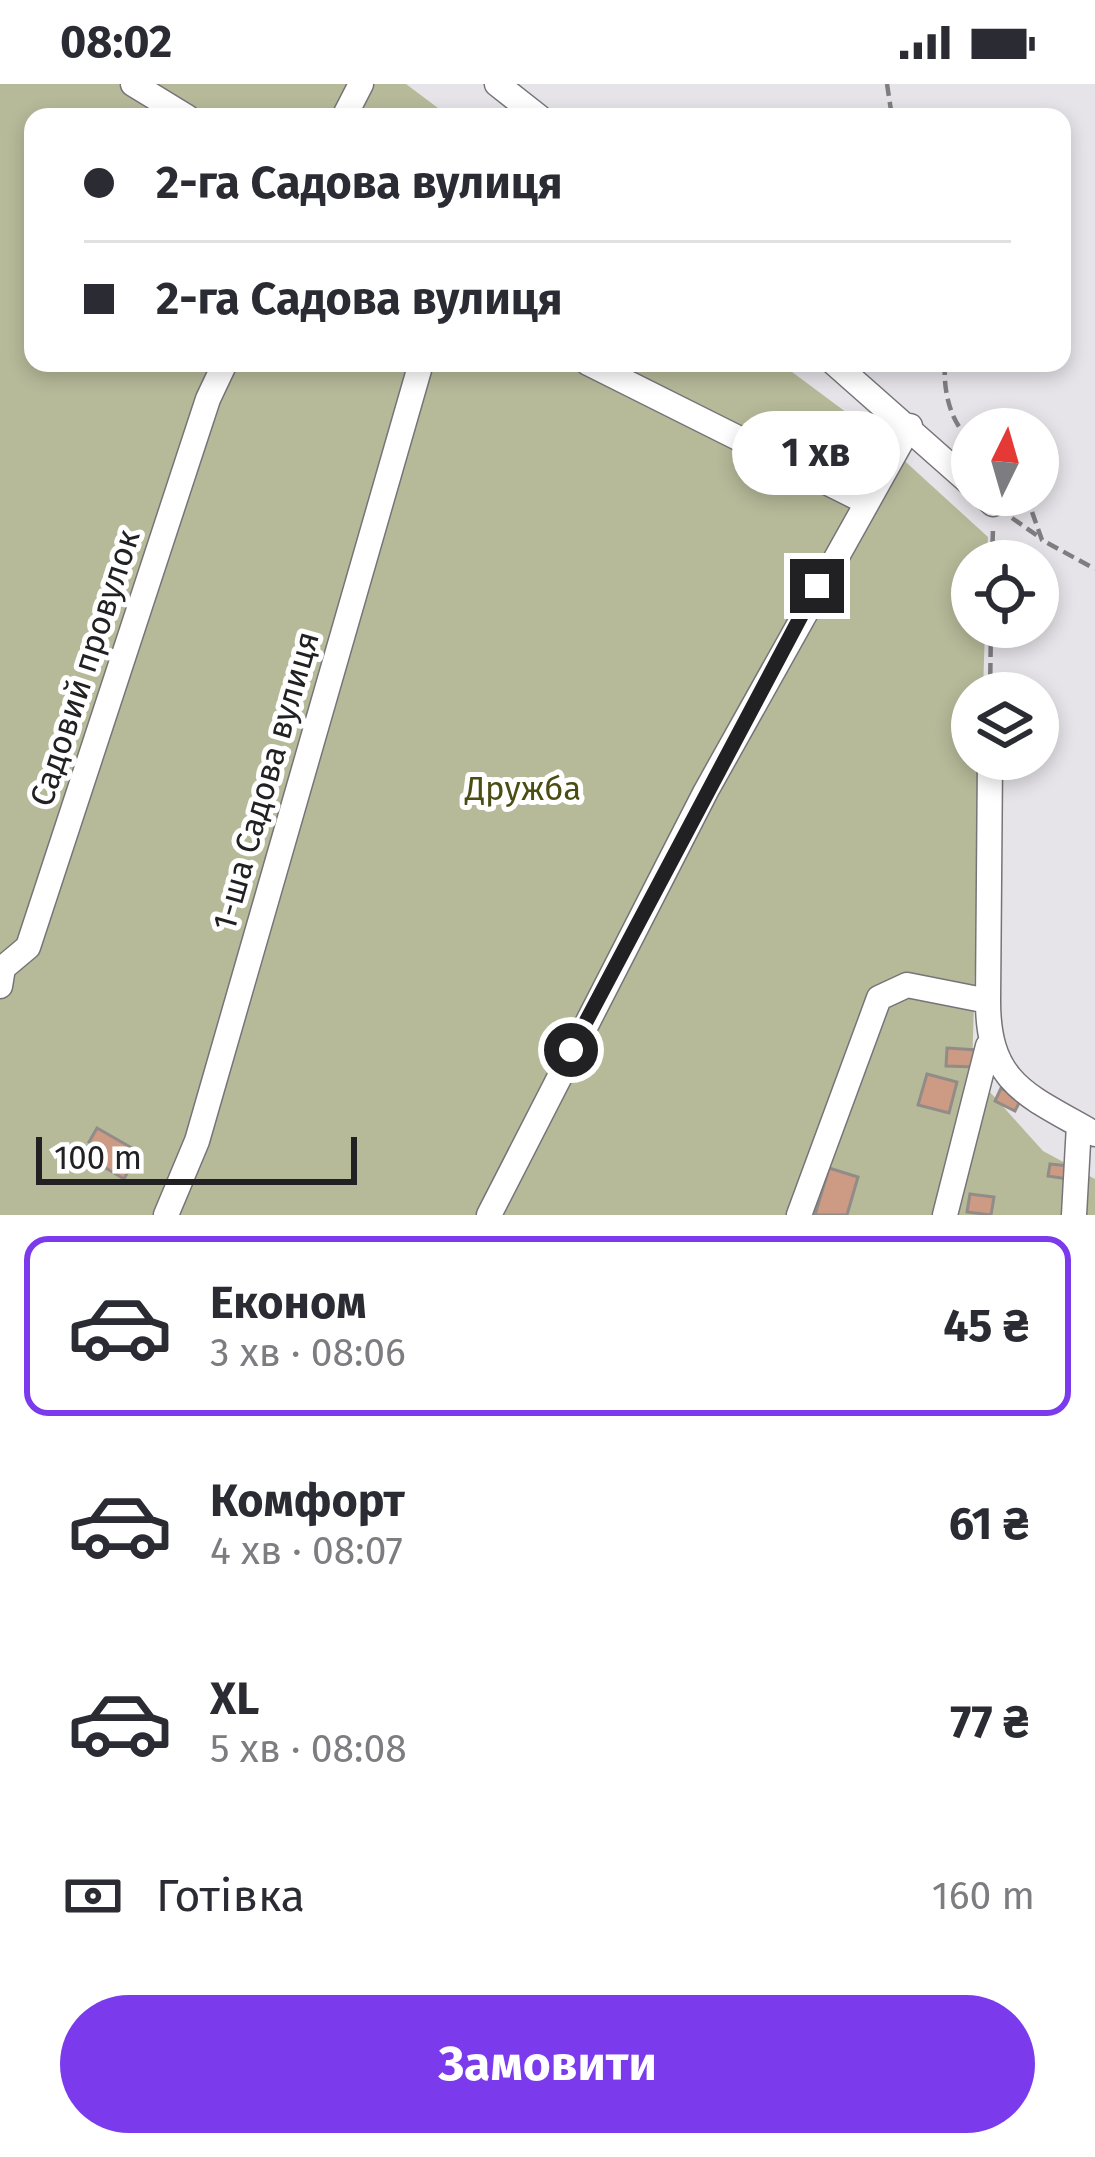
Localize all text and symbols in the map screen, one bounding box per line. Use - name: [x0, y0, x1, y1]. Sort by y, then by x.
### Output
- text: 08:02: [60, 15, 172, 69]
- text: 2-га Садова вулиця: [156, 156, 563, 210]
- text: 2-га Садова вулиця: [156, 272, 563, 326]
- north arrow: [951, 408, 1059, 516]
- map controls: [951, 408, 1059, 780]
- callout: 1 хв: [733, 412, 901, 496]
- text: 1 хв: [781, 430, 851, 476]
- street label: Садовий провулок: [21, 525, 149, 811]
- button: locate: [951, 540, 1059, 648]
- route end: [790, 559, 844, 613]
- street label: 1-ша Садова вулиця: [204, 627, 328, 935]
- button: layers: [951, 672, 1059, 780]
- park label: Дружба: [464, 769, 581, 809]
- route start: [544, 1023, 598, 1077]
- scale bar: [36, 1131, 357, 1184]
- text: 100 m: [54, 1138, 142, 1178]
- icon: car: [66, 1272, 174, 1380]
- text: Економ: [210, 1276, 366, 1330]
- text: 45 ₴: [943, 1299, 1029, 1353]
- text: 3 хв · 08:06: [210, 1330, 406, 1376]
- icon: car: [66, 1470, 174, 1578]
- text: Комфорт: [210, 1474, 405, 1528]
- text: 61 ₴: [949, 1497, 1029, 1551]
- text: 4 хв · 08:07: [210, 1528, 403, 1574]
- icon: car: [66, 1668, 174, 1776]
- text: XL: [210, 1672, 259, 1726]
- text: 77 ₴: [950, 1695, 1029, 1749]
- text: 5 хв · 08:08: [210, 1726, 407, 1772]
- icon: cash: [60, 1863, 126, 1929]
- text: Готівка: [156, 1869, 305, 1923]
- text: 160 m: [932, 1873, 1035, 1919]
- button: Замовити: [60, 1995, 1035, 2133]

